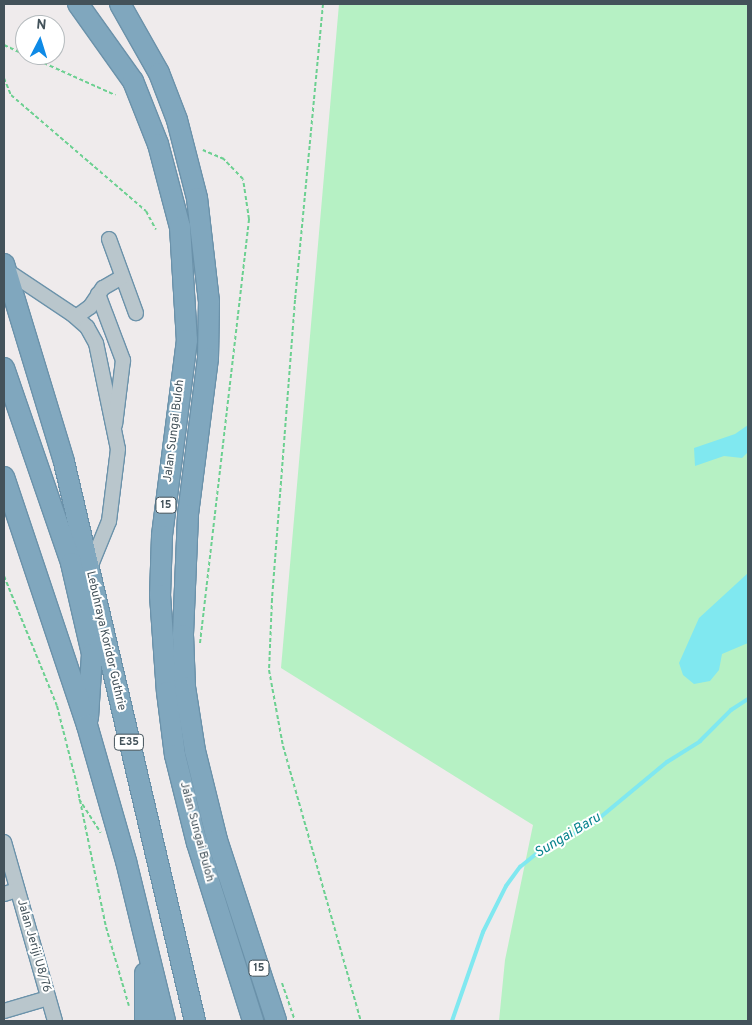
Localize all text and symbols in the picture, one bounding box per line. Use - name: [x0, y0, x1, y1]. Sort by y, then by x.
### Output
- north arrow: [15, 15, 65, 65]
- text: N: [36, 17, 47, 34]
- street label: Jalan Sungai Buloh: [162, 379, 188, 483]
- road number: 15: [155, 496, 177, 514]
- street label: Lebuhraya Koridor Guthrie: [82, 570, 128, 712]
- road number: E35: [113, 734, 145, 750]
- street label: Jalan Sungai Buloh: [176, 780, 216, 884]
- water label: Sungai Baru: [532, 810, 604, 862]
- street label: Jalan Jeriji U8/76: [13, 898, 53, 994]
- road number: 15: [248, 960, 270, 976]

